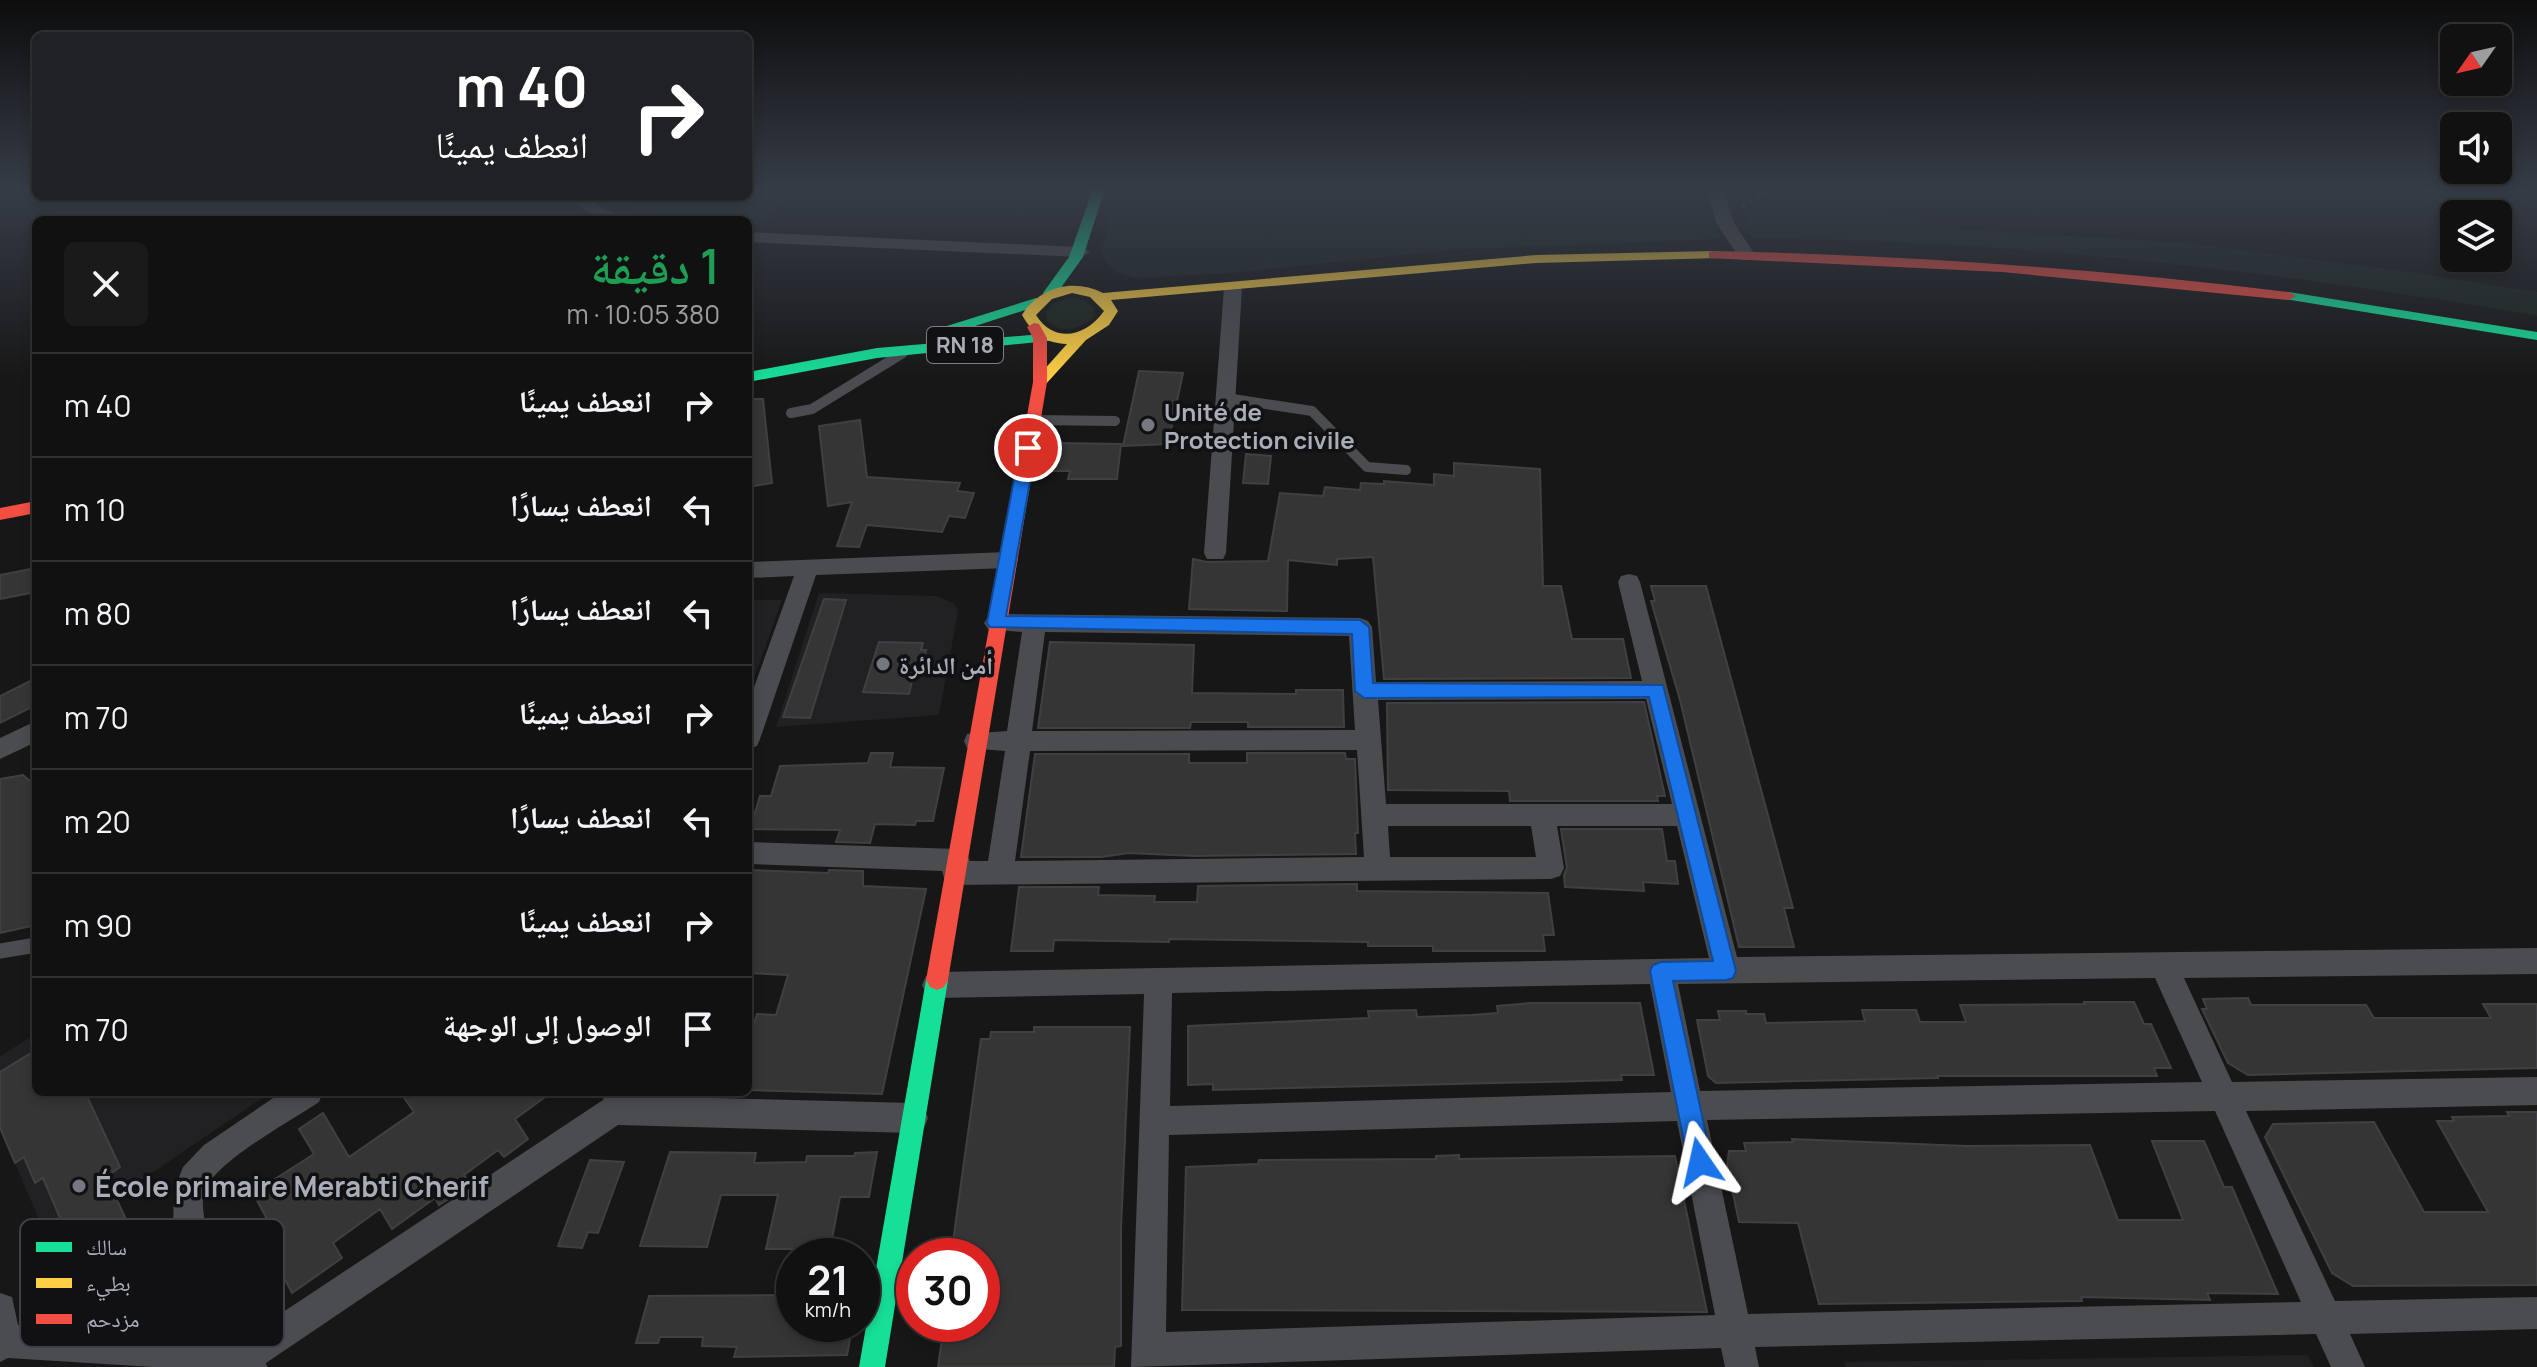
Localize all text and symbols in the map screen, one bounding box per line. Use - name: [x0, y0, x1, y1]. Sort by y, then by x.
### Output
- north arrow: [2440, 24, 2512, 96]
- map controls: [2440, 24, 2512, 272]
- text: 40 m: [456, 47, 588, 124]
- icon: right: [616, 64, 720, 168]
- button: sound: [2440, 112, 2512, 184]
- text: انعطف يمينًا: [436, 120, 588, 169]
- button: layers: [2440, 200, 2512, 272]
- text: 1 دقيقة: [590, 233, 720, 298]
- button: close: [64, 242, 148, 326]
- text: 380 m · 10:05: [566, 296, 720, 332]
- road number: RN 18: [927, 327, 1003, 363]
- text: انعطف يمينًا: [519, 380, 652, 421]
- icon: right: [676, 383, 720, 427]
- text: 40 m: [64, 385, 131, 426]
- place label: Unité de Protection civile: [1164, 395, 1355, 456]
- pin: [994, 414, 1062, 482]
- marker: Unité de Protection civile: [1139, 416, 1157, 434]
- icon: arrive: [1006, 426, 1050, 470]
- text: انعطف يسارًا: [510, 484, 652, 525]
- icon: left: [676, 487, 720, 531]
- text: 10 m: [64, 489, 125, 530]
- text: انعطف يسارًا: [510, 588, 652, 629]
- icon: left: [676, 591, 720, 635]
- text: 80 m: [64, 593, 131, 634]
- place label: أمن الدائرة: [899, 648, 993, 681]
- marker: أمن الدائرة: [874, 655, 892, 673]
- text: انعطف يمينًا: [519, 692, 652, 733]
- icon: right: [676, 695, 720, 739]
- text: 70 m: [64, 697, 129, 738]
- text: انعطف يسارًا: [510, 796, 652, 837]
- icon: left: [676, 799, 720, 843]
- text: 20 m: [64, 801, 131, 842]
- text: انعطف يمينًا: [519, 900, 652, 941]
- icon: right: [676, 903, 720, 947]
- text: 90 m: [64, 905, 132, 946]
- text: الوصول إلى الوجهة: [443, 1004, 652, 1045]
- icon: arrive: [676, 1007, 720, 1051]
- text: 70 m: [64, 1009, 129, 1050]
- position arrow: [1658, 1120, 1742, 1204]
- place label: École primaire Merabti Cherif: [95, 1167, 489, 1205]
- marker: École primaire Merabti Cherif: [70, 1177, 88, 1195]
- legend: [20, 1219, 284, 1347]
- text: سالك: [86, 1232, 127, 1262]
- speed limit sign: 30: [896, 1238, 1000, 1342]
- text: 21: [807, 1252, 849, 1307]
- text: بطيء: [86, 1268, 131, 1301]
- text: km/h: [805, 1296, 851, 1323]
- text: مزدحم: [86, 1304, 140, 1334]

